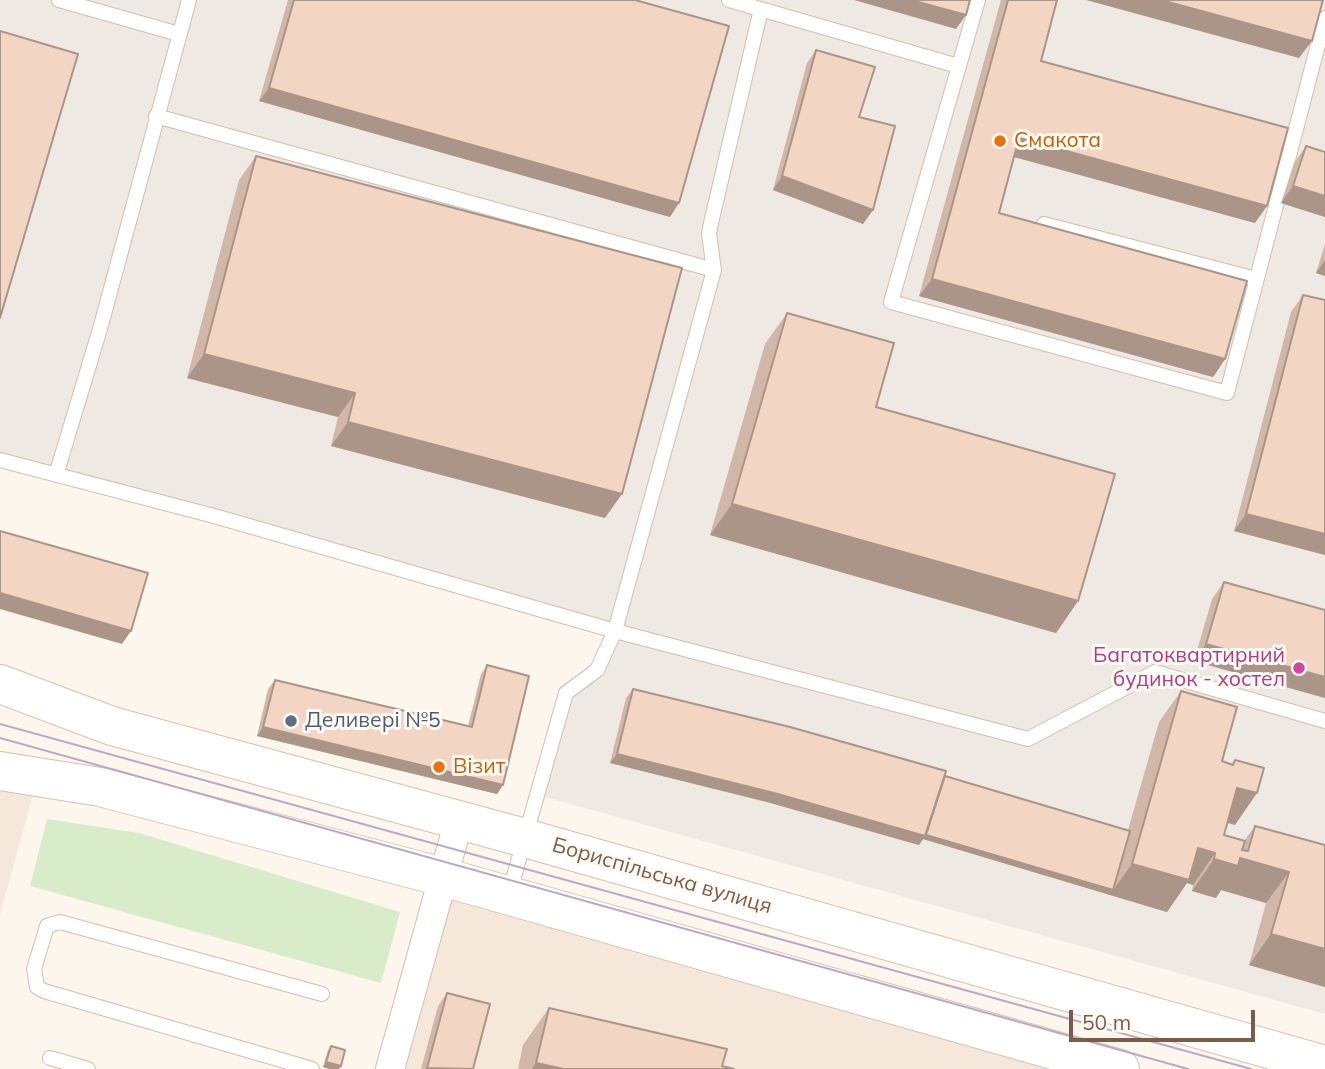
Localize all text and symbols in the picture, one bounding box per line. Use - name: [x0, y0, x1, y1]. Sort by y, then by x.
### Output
- place label: Смакота: [1014, 128, 1101, 154]
- marker: Смакота: [992, 133, 1008, 149]
- place label: Багатоквартирний будинок - хостел: [1093, 643, 1285, 693]
- marker: Багатоквартирний будинок - хостел: [1291, 660, 1307, 676]
- place label: Деливері №5: [305, 708, 441, 734]
- marker: Деливері №5: [283, 713, 299, 729]
- place label: Візит: [453, 754, 505, 780]
- marker: Візит: [431, 759, 447, 775]
- street label: Бориспільська вулиця: [549, 833, 775, 919]
- scale bar: [1073, 996, 1258, 1040]
- text: 50 m: [1082, 1009, 1131, 1035]

